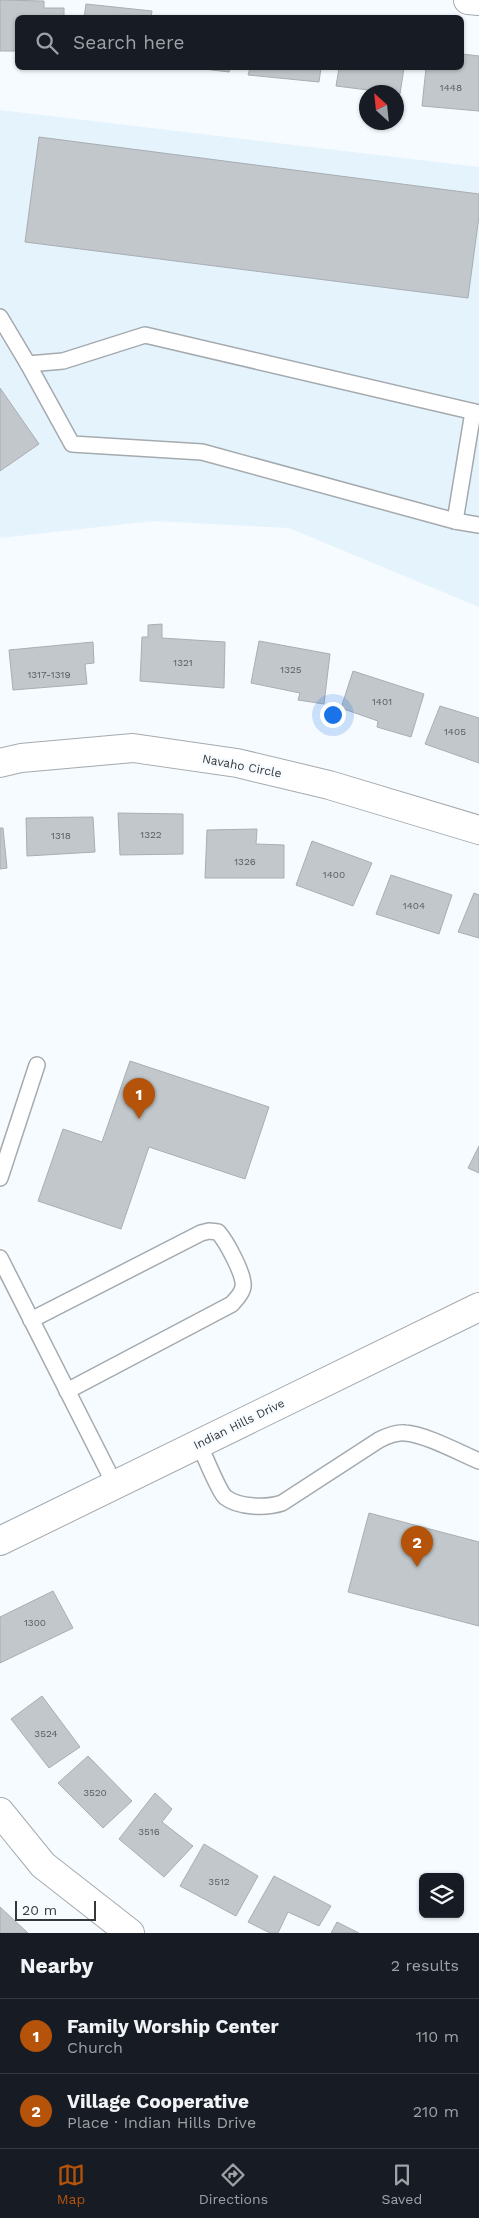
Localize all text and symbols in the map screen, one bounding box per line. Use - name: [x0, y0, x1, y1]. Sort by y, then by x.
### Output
- search box: [15, 15, 464, 70]
- icon: search: [33, 29, 61, 57]
- text: Search here: [73, 31, 184, 54]
- house number: 1448: [440, 82, 462, 93]
- north arrow: [359, 85, 404, 130]
- house number: 1321: [173, 657, 193, 668]
- house number: 1325: [280, 664, 302, 675]
- house number: 1317-1319: [27, 669, 71, 680]
- house number: 1401: [372, 696, 392, 707]
- your location: [320, 702, 346, 728]
- house number: 1405: [444, 726, 466, 737]
- street label: Navaho Circle: [201, 751, 283, 781]
- house number: 1322: [140, 829, 162, 840]
- house number: 1318: [51, 830, 71, 841]
- house number: 1326: [234, 856, 256, 867]
- house number: 1400: [323, 869, 345, 880]
- house number: 1404: [403, 900, 425, 911]
- pin: 1: [123, 1078, 155, 1119]
- street label: Indian Hills Drive: [191, 1396, 287, 1452]
- pin: 2: [401, 1526, 433, 1567]
- house number: 1300: [24, 1617, 46, 1628]
- house number: 3524: [34, 1728, 58, 1739]
- house number: 3520: [83, 1787, 107, 1798]
- house number: 3516: [138, 1826, 160, 1837]
- map controls: [419, 1873, 464, 1918]
- button: layers: [419, 1873, 464, 1918]
- house number: 3512: [208, 1876, 230, 1887]
- scale bar: [15, 1898, 96, 1921]
- text: 20 m: [22, 1902, 57, 1918]
- text: Nearby: [20, 1953, 93, 1978]
- text: 2 results: [391, 1956, 459, 1975]
- text: Family Worship Center: [67, 2015, 279, 2038]
- text: 1: [33, 2027, 39, 2046]
- text: 110 m: [416, 2027, 459, 2046]
- text: Church: [67, 2038, 123, 2057]
- text: Village Cooperative: [67, 2090, 249, 2113]
- text: 2: [31, 2102, 41, 2121]
- text: 210 m: [413, 2102, 459, 2121]
- text: Place · Indian Hills Drive: [67, 2113, 256, 2132]
- tab: Map: [57, 2161, 85, 2207]
- tab: Directions: [199, 2161, 268, 2207]
- tab: Saved: [382, 2161, 422, 2207]

